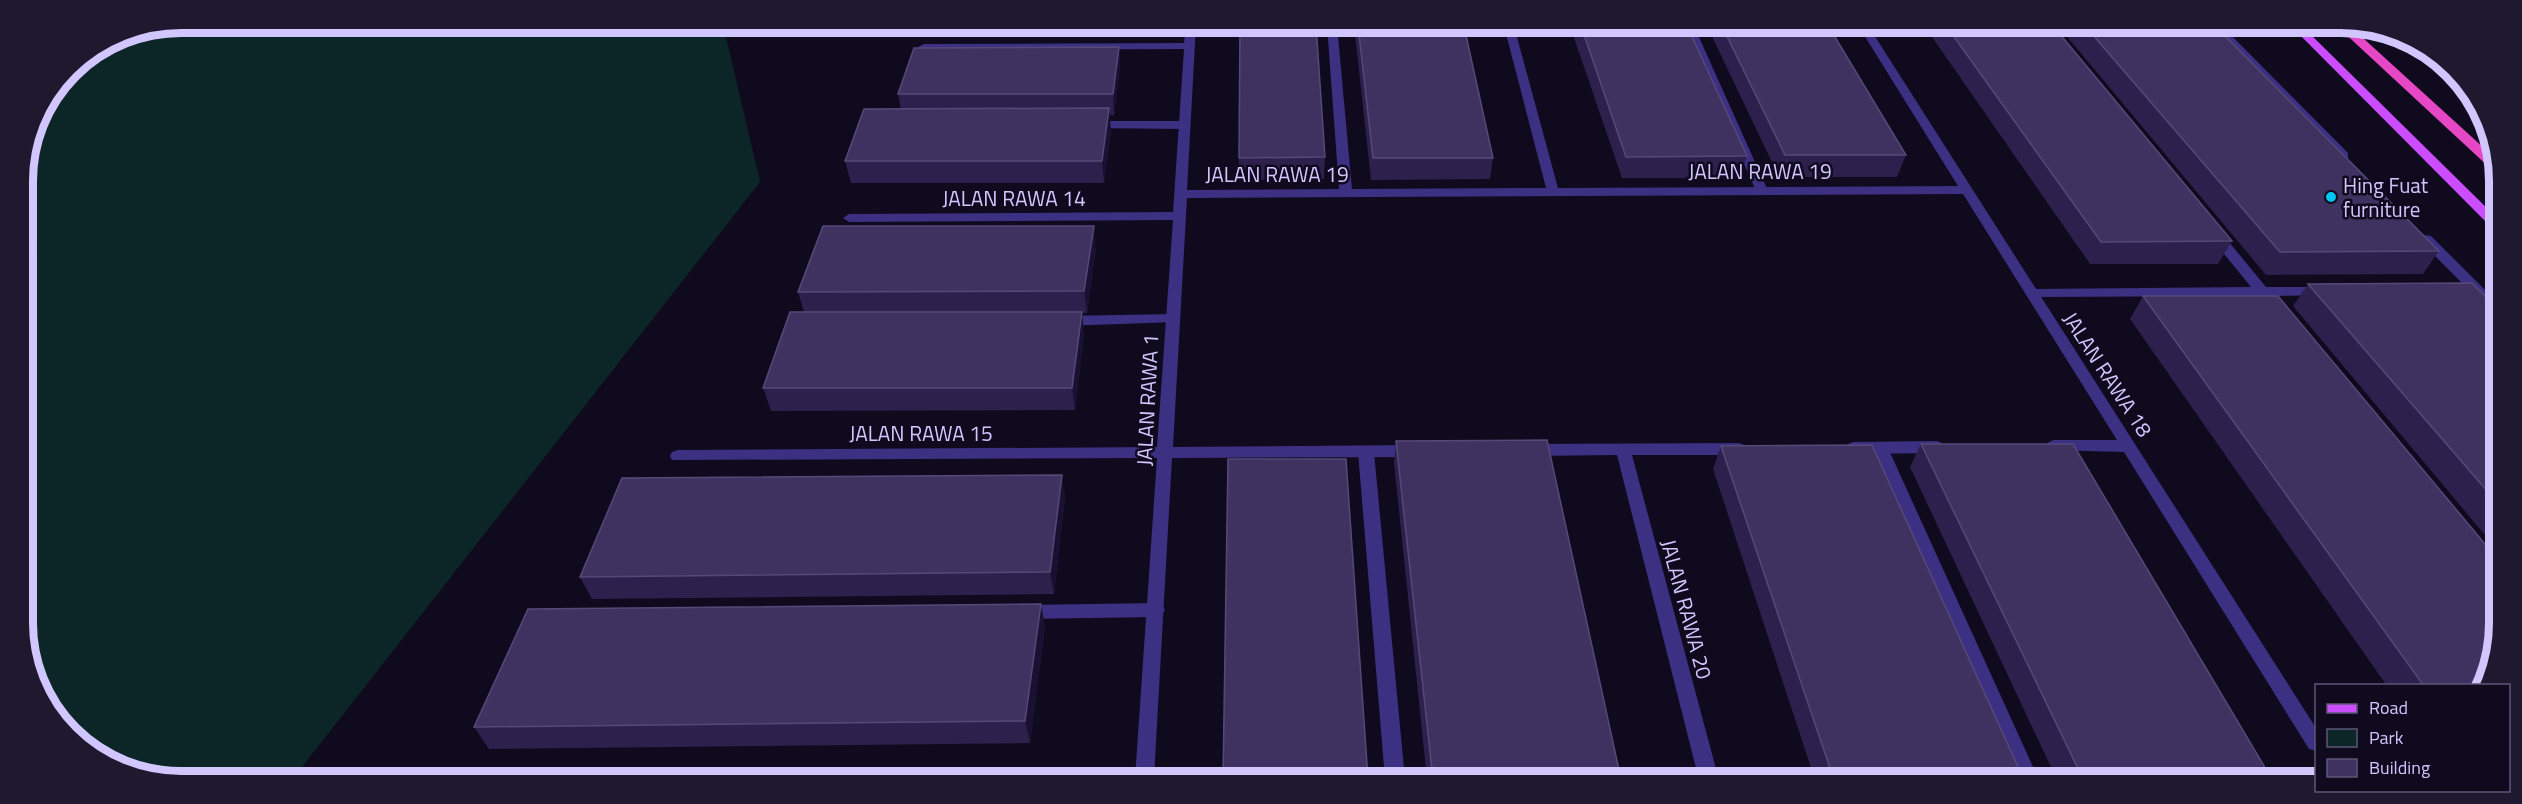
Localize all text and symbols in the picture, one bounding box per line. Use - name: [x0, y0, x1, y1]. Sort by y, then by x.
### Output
- street label: JALAN RAWA 19: [1688, 155, 1832, 187]
- street label: JALAN RAWA 19: [1205, 158, 1349, 190]
- place label: Hing Fuat furniture: [2343, 169, 2429, 225]
- street label: JALAN RAWA 14: [942, 182, 1086, 214]
- marker: Hing Fuat furniture: [2324, 190, 2338, 204]
- street label: JALAN RAWA 18: [2055, 305, 2161, 443]
- street label: JALAN RAWA 1: [1128, 333, 1166, 467]
- street label: JALAN RAWA 15: [849, 417, 993, 449]
- street label: JALAN RAWA 20: [1653, 535, 1721, 683]
- legend: [2315, 684, 2510, 792]
- text: Road: [2369, 694, 2408, 721]
- text: Park: [2369, 724, 2404, 751]
- text: Building: [2369, 754, 2430, 781]

